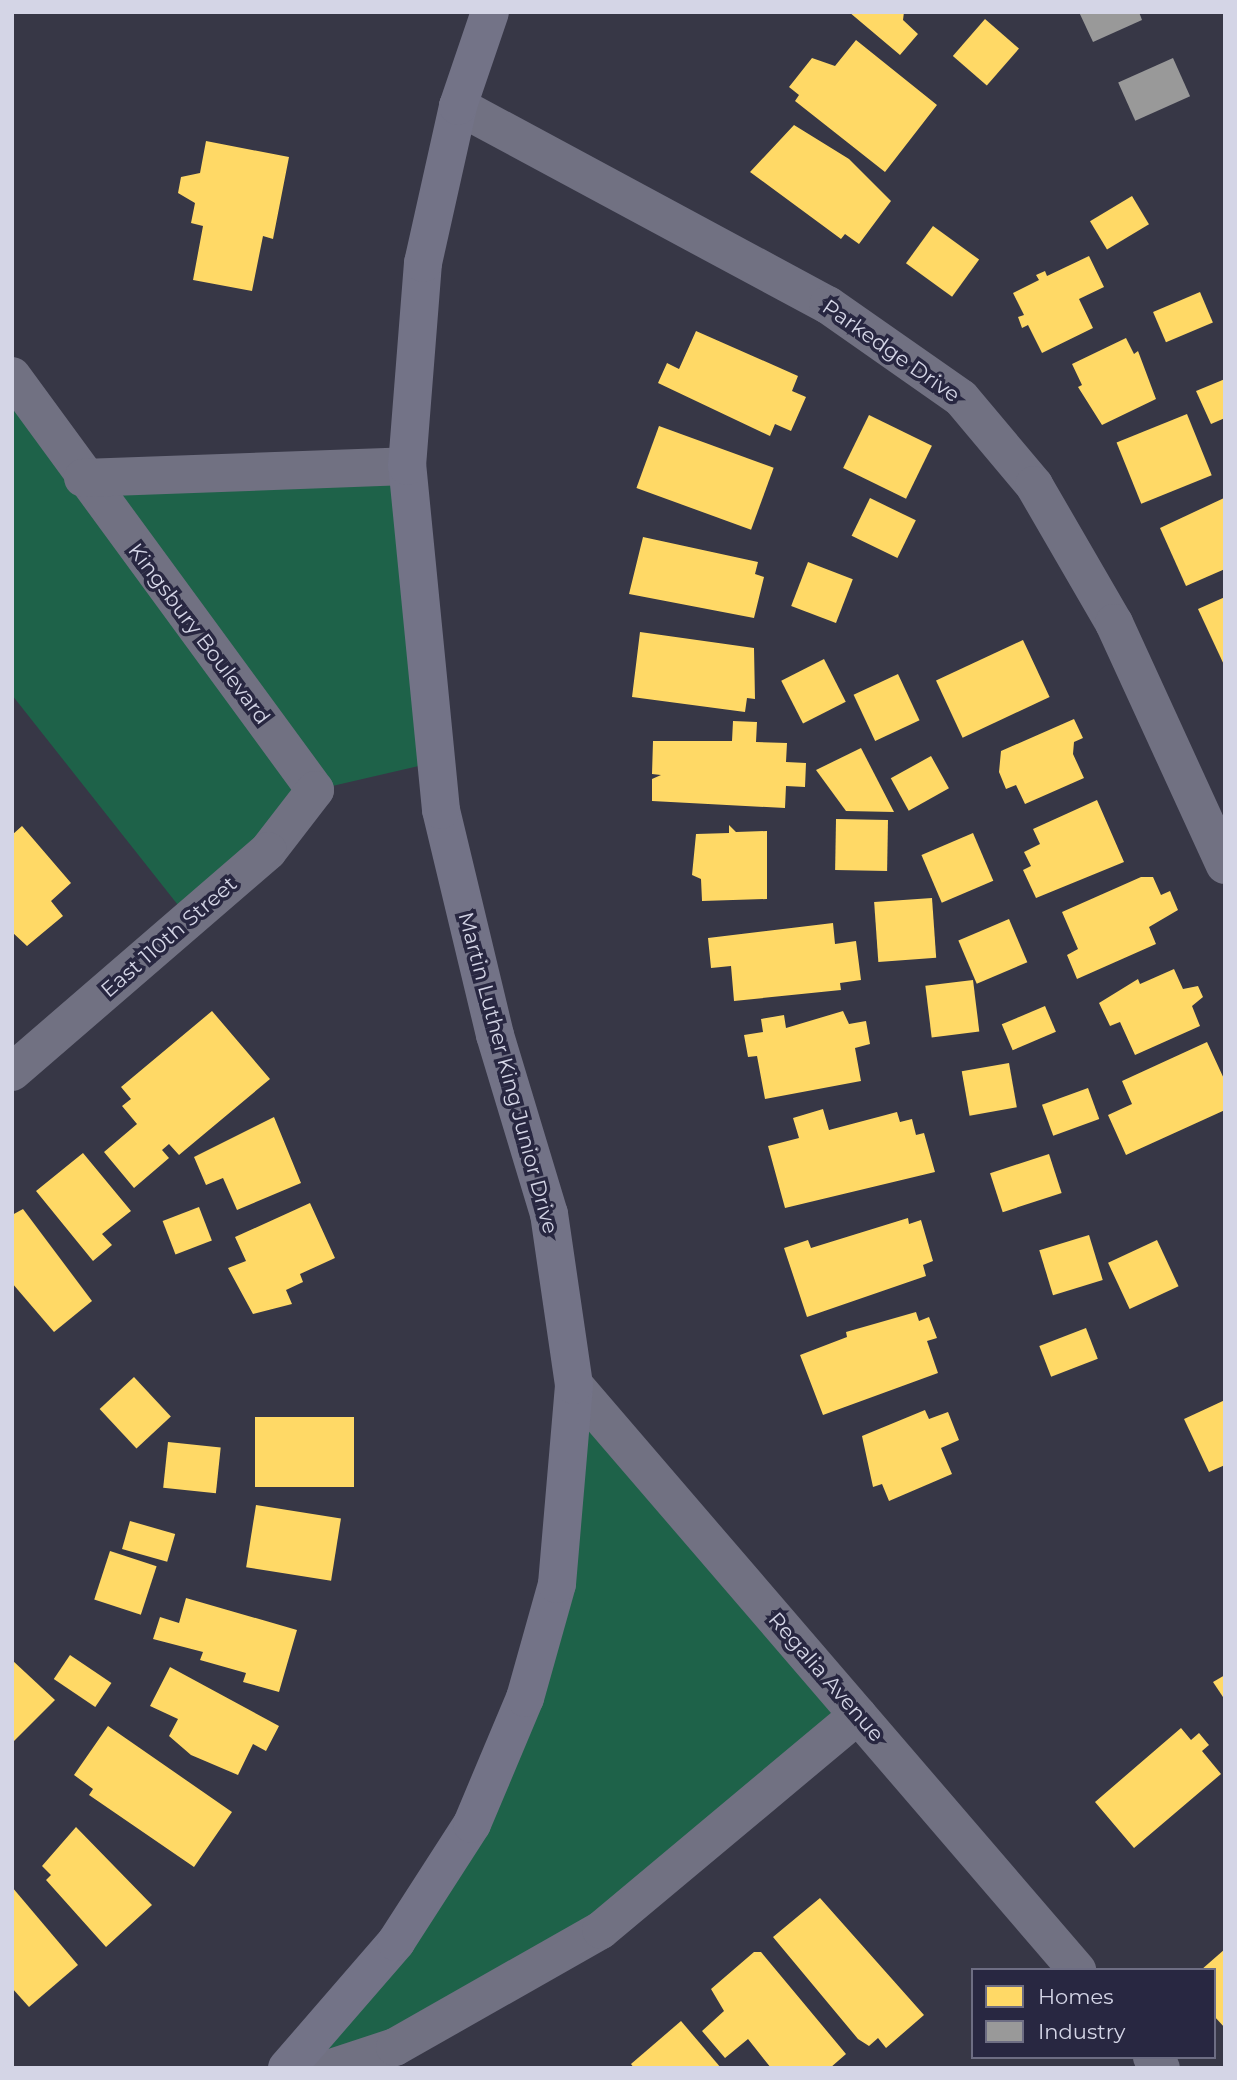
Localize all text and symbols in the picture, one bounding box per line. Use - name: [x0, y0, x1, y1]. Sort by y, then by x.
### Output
- street label: Parkedge Drive: [817, 294, 965, 408]
- street label: Kingsbury Boulevard: [123, 539, 275, 729]
- street label: East 110th Street: [96, 871, 242, 1003]
- street label: Martin Luther King Junior Drive: [453, 909, 563, 1237]
- street label: Regalia Avenue: [763, 1607, 889, 1747]
- legend: [971, 1968, 1216, 2059]
- text: Homes: [1038, 1984, 1113, 2009]
- text: Industry: [1038, 2019, 1125, 2044]

